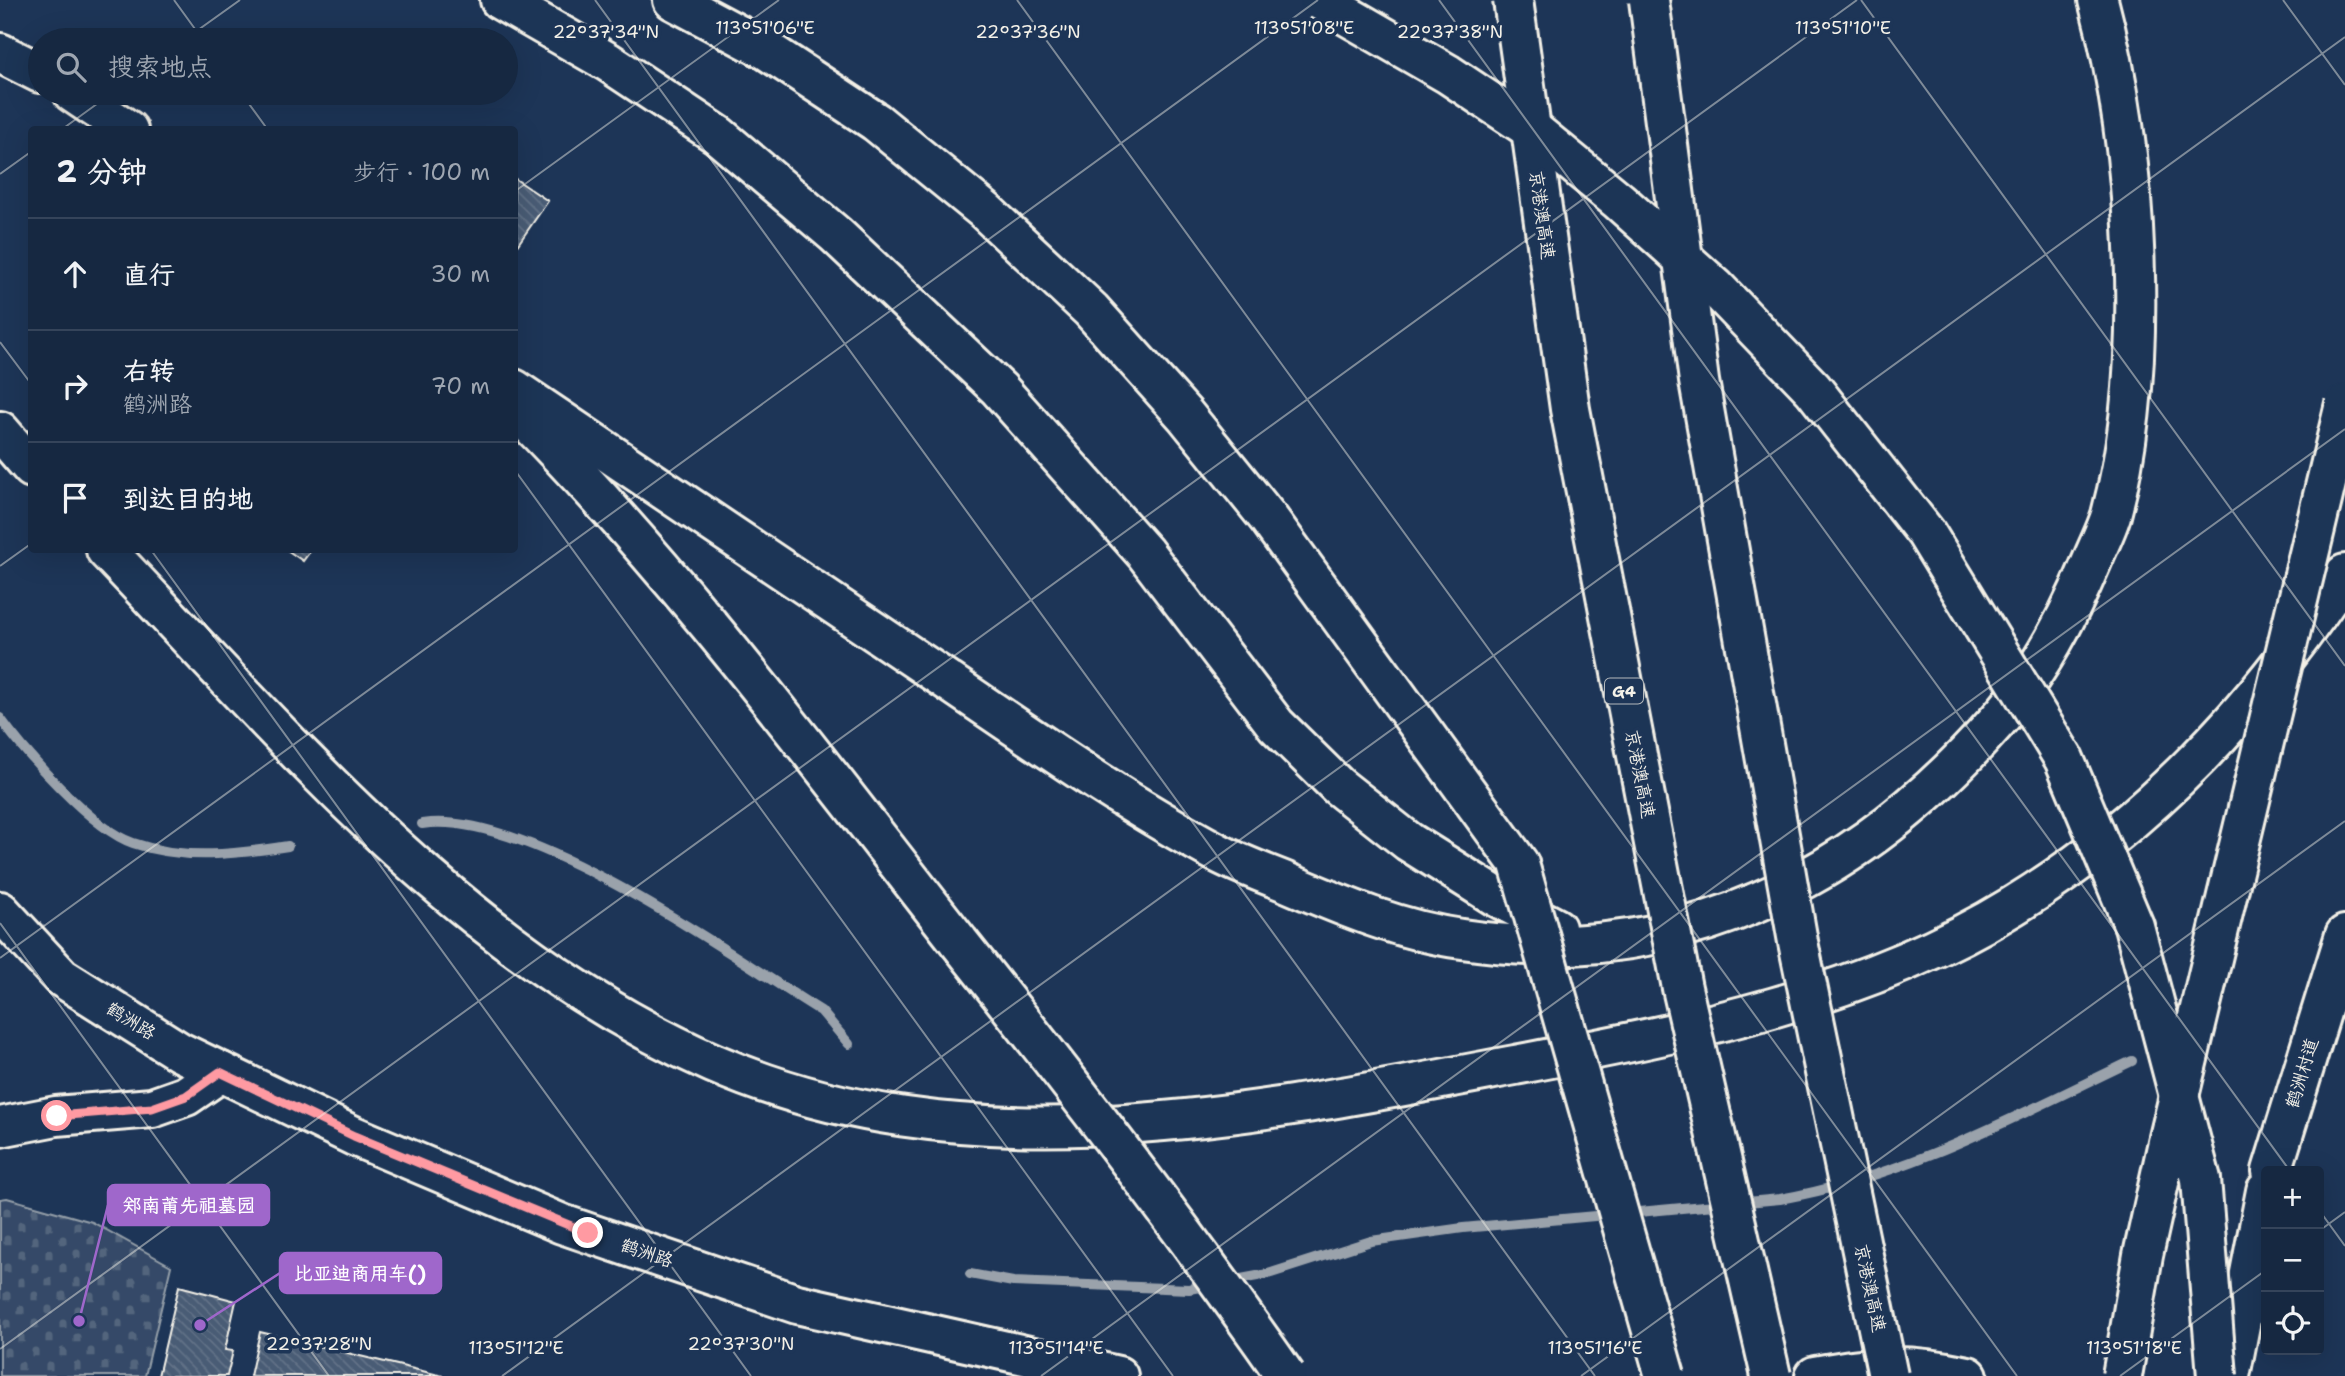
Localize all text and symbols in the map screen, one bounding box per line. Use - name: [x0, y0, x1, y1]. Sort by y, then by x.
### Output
- text: 113°51'06"E: [715, 16, 815, 40]
- text: 113°51'08"E: [1254, 16, 1354, 40]
- text: 113°51'10"E: [1795, 16, 1891, 40]
- text: 22°37'34"N: [553, 20, 659, 44]
- text: 22°37'36"N: [975, 20, 1081, 44]
- text: 22°37'38"N: [1397, 20, 1503, 44]
- search box: [28, 28, 518, 105]
- icon: search: [52, 48, 90, 86]
- text: 搜索地点: [108, 49, 212, 84]
- text: 2 分钟: [56, 151, 147, 192]
- text: 步行 · 100 m: [353, 157, 490, 187]
- street label: 京港澳高速: [1524, 169, 1560, 261]
- icon: ahead: [56, 255, 94, 293]
- text: 直行: [123, 257, 175, 292]
- text: 30 m: [431, 259, 490, 289]
- text: 右转: [123, 353, 175, 388]
- icon: right: [56, 367, 94, 405]
- text: 70 m: [431, 371, 490, 401]
- text: 鹤洲路: [123, 389, 192, 419]
- icon: arrive: [56, 479, 94, 517]
- text: 到达目的地: [123, 481, 253, 516]
- road number: G4: [1605, 678, 1643, 704]
- street label: 京港澳高速: [1620, 728, 1660, 820]
- street label: 鹤洲路: [102, 997, 160, 1045]
- street label: 鹤洲村道: [2280, 1035, 2324, 1111]
- route start: [41, 1100, 72, 1131]
- map controls: [2261, 1166, 2324, 1355]
- button: +: [2261, 1166, 2324, 1229]
- callout: 郑南莆先祖墓园: [108, 1185, 269, 1225]
- text: 郑南莆先祖墓园: [122, 1193, 256, 1218]
- route end: [572, 1217, 603, 1248]
- button: −: [2261, 1229, 2324, 1292]
- street label: 鹤洲路: [618, 1233, 676, 1273]
- street label: 京港澳高速: [1849, 1241, 1891, 1335]
- callout: 比亚迪商用车(): [280, 1253, 441, 1293]
- text: 比亚迪商用车(): [294, 1261, 426, 1286]
- button: locate: [2261, 1292, 2324, 1355]
- text: 22°37'28"N: [266, 1332, 372, 1356]
- text: 22°37'30"N: [687, 1332, 795, 1356]
- text: 113°51'12"E: [468, 1336, 564, 1360]
- text: 113°51'14"E: [1008, 1336, 1104, 1360]
- text: 113°51'16"E: [1548, 1336, 1642, 1360]
- text: 113°51'18"E: [2086, 1336, 2182, 1360]

